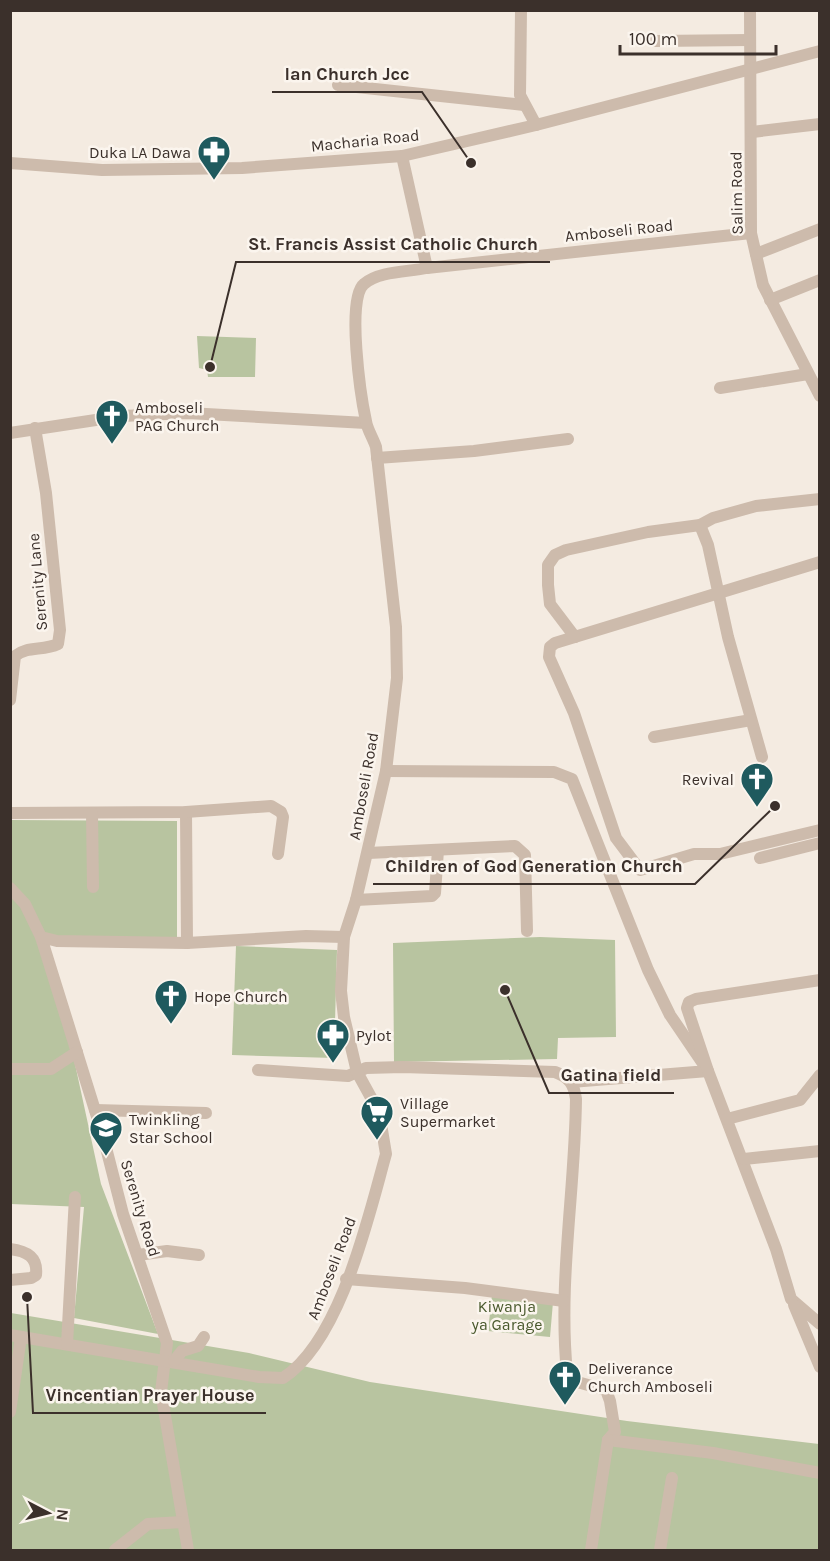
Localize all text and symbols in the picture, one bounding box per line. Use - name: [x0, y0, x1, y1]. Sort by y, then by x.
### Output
- scale bar: [620, 18, 776, 56]
- text: 100 m: [629, 28, 677, 50]
- callout: Ian Church Jcc: [272, 56, 422, 92]
- text: Ian Church Jcc: [284, 63, 410, 85]
- street label: Macharia Road: [310, 125, 420, 156]
- pharmacy icon: Duka LA Dawa: [196, 134, 232, 181]
- place label: Duka LA Dawa: [89, 143, 191, 162]
- street label: Salim Road: [726, 151, 747, 235]
- street label: Amboseli Road: [564, 215, 674, 246]
- callout: St. Francis Assist Catholic Church: [236, 226, 550, 262]
- text: St. Francis Assist Catholic Church: [248, 233, 538, 255]
- church icon: Amboseli PAG Church: [94, 398, 130, 445]
- place label: Amboseli PAG Church: [135, 398, 219, 435]
- street label: Serenity Lane: [24, 532, 51, 631]
- street label: Amboseli Road: [345, 731, 382, 841]
- church icon: Revival: [739, 761, 775, 808]
- place label: Revival: [682, 770, 734, 789]
- callout: Children of God Generation Church: [373, 848, 695, 884]
- text: Children of God Generation Church: [385, 855, 683, 877]
- church icon: Hope Church: [153, 978, 189, 1025]
- place label: Hope Church: [194, 987, 288, 1006]
- pharmacy icon: Pylot: [315, 1017, 351, 1064]
- place label: Pylot: [356, 1026, 392, 1045]
- callout: Gatina field: [549, 1057, 674, 1093]
- text: Gatina field: [561, 1064, 661, 1086]
- supermarket icon: Village Supermarket: [359, 1094, 395, 1141]
- place label: Village Supermarket: [400, 1094, 496, 1131]
- school or university icon: Twinkling Star School: [88, 1110, 124, 1157]
- place label: Twinkling Star School: [129, 1110, 213, 1147]
- street label: Serenity Road: [117, 1157, 164, 1259]
- street label: Amboseli Road: [303, 1214, 360, 1322]
- park label: Kiwanja ya Garage: [470, 1297, 543, 1334]
- church icon: Deliverance Church Amboseli: [547, 1359, 583, 1406]
- place label: Deliverance Church Amboseli: [588, 1359, 713, 1396]
- callout: Vincentian Prayer House: [33, 1377, 266, 1413]
- text: Vincentian Prayer House: [45, 1384, 255, 1406]
- north arrow: [18, 1483, 78, 1543]
- text: N: [52, 1508, 73, 1522]

